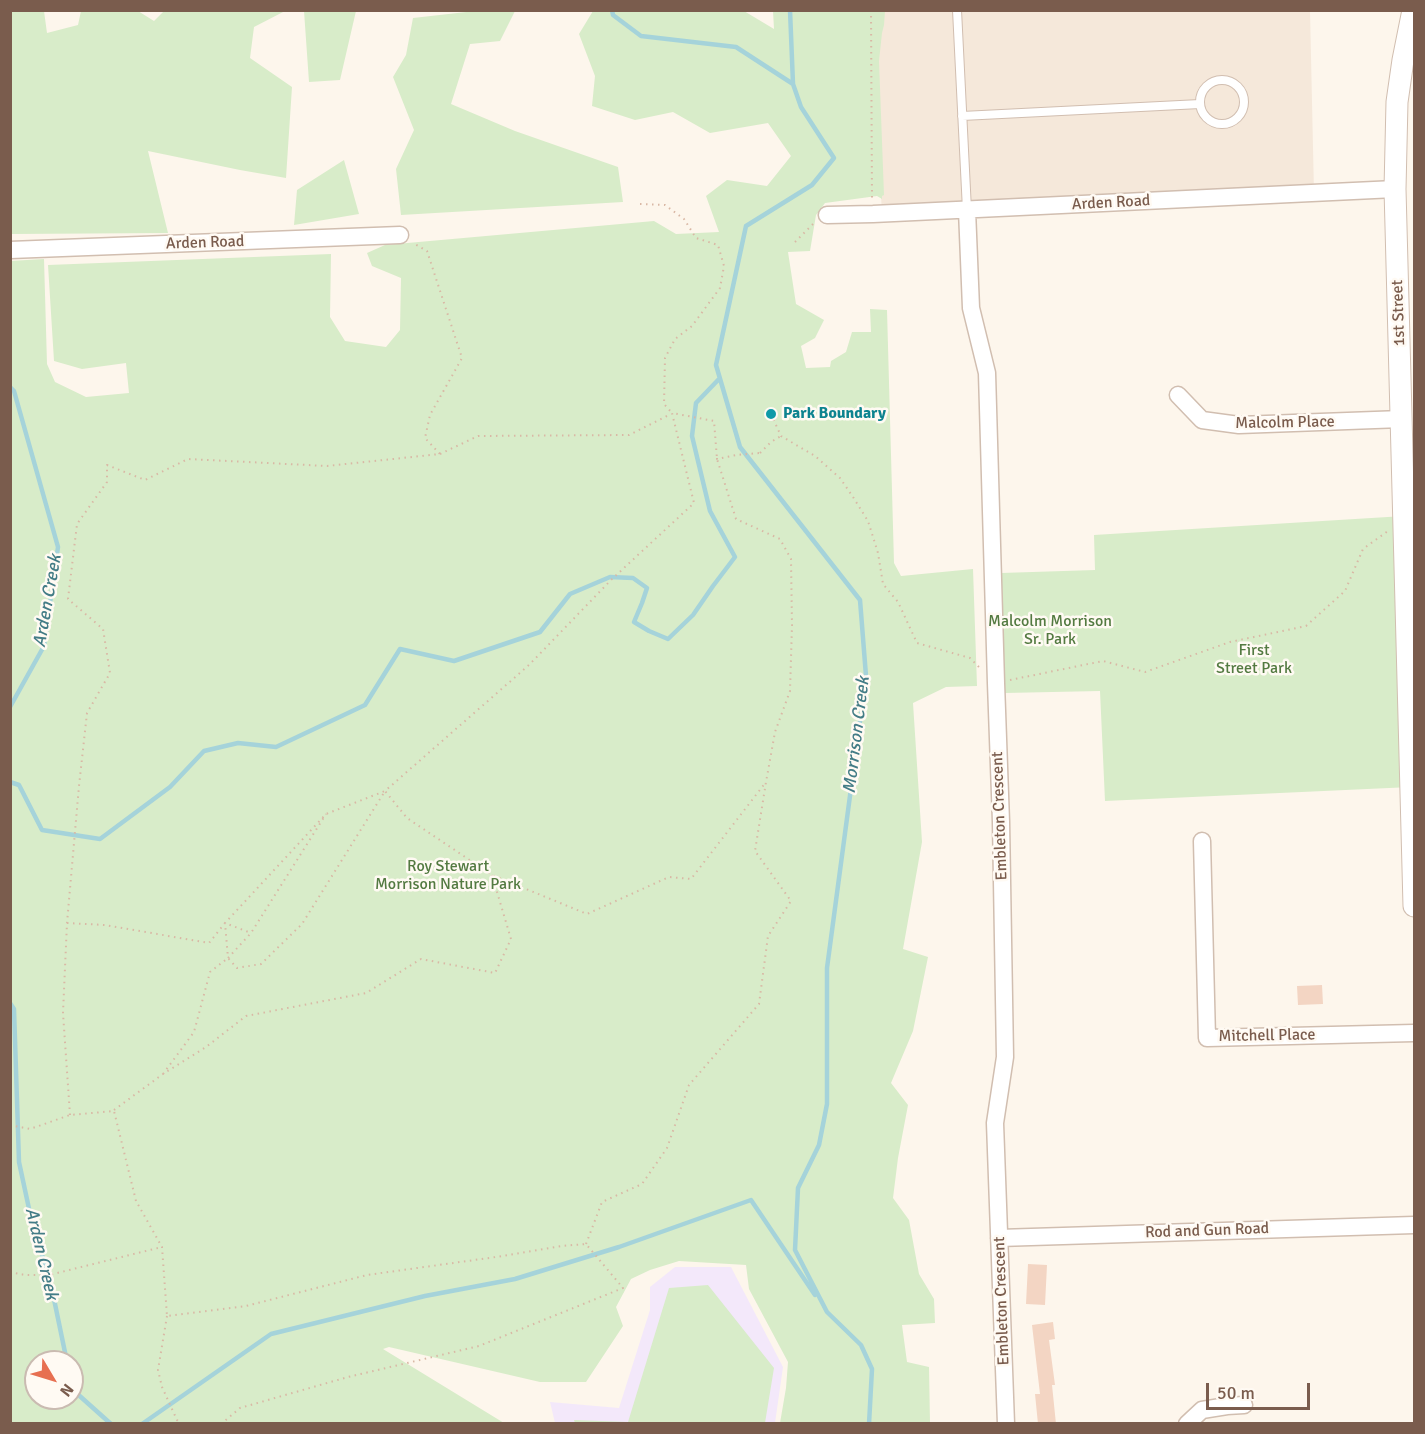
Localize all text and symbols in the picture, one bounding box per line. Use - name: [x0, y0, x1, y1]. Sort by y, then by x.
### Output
- street label: Arden Road: [1071, 191, 1151, 215]
- street label: Arden Road: [165, 232, 245, 254]
- street label: 1st Street: [1388, 279, 1410, 347]
- place label: Park Boundary: [783, 404, 886, 424]
- marker: Park Boundary: [764, 407, 778, 421]
- street label: Malcolm Place: [1235, 413, 1335, 433]
- water label: Arden Creek: [29, 553, 67, 649]
- park label: Malcolm Morrison Sr. Park: [988, 612, 1112, 650]
- park label: First Street Park: [1216, 641, 1292, 679]
- water label: Morrison Creek: [839, 675, 875, 795]
- street label: Embleton Crescent: [988, 751, 1012, 881]
- park label: Roy Stewart Morrison Nature Park: [375, 857, 521, 895]
- street label: Mitchell Place: [1218, 1026, 1316, 1046]
- water label: Arden Creek: [20, 1206, 62, 1302]
- street label: Rod and Gun Road: [1145, 1219, 1269, 1243]
- street label: Embleton Crescent: [990, 1236, 1014, 1366]
- north arrow: [24, 1350, 84, 1410]
- scale bar: [1209, 1371, 1312, 1409]
- text: N: [55, 1379, 78, 1400]
- text: 50 m: [1217, 1382, 1255, 1404]

